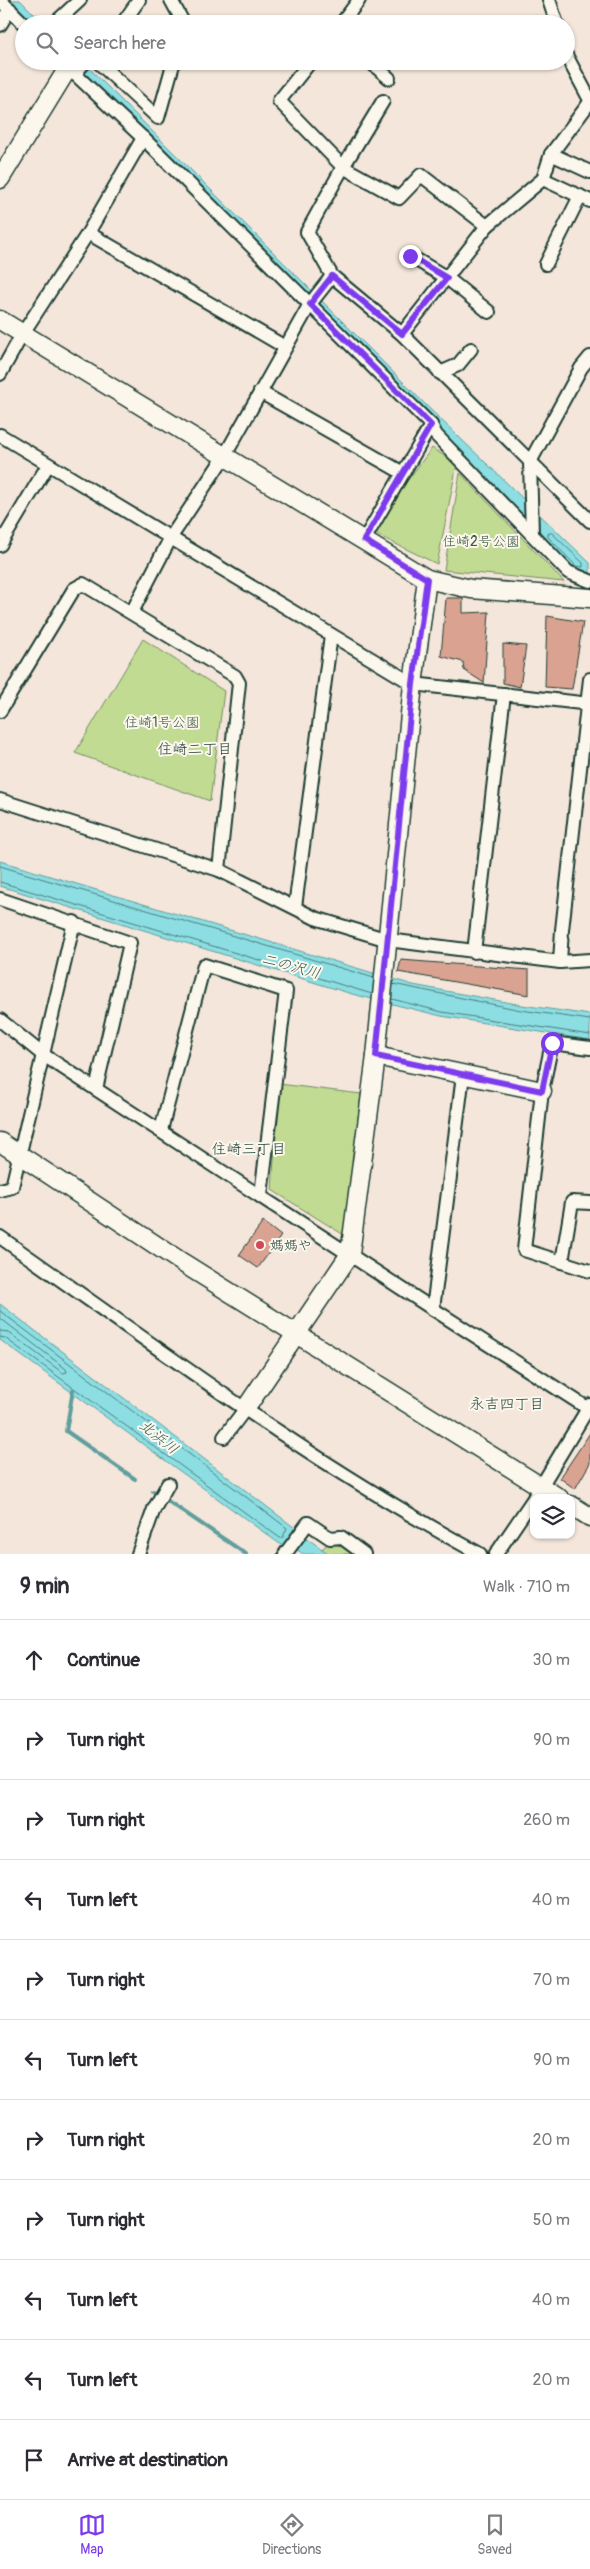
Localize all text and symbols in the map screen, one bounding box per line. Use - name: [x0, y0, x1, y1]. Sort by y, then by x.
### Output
- search box: [15, 15, 575, 70]
- icon: search: [33, 29, 61, 57]
- text: Search here: [73, 31, 166, 55]
- route end: [399, 245, 422, 268]
- park label: 住崎2号公園: [442, 533, 520, 550]
- park label: 住崎1号公園: [124, 714, 200, 731]
- district label: 住崎二丁目: [157, 740, 233, 759]
- water label: 二の沢川: [259, 950, 322, 983]
- route start: [541, 1032, 564, 1055]
- district label: 住崎三丁目: [211, 1140, 287, 1159]
- place label: 媽媽や: [270, 1237, 312, 1254]
- marker: 媽媽や: [254, 1239, 266, 1251]
- district label: 永吉四丁目: [469, 1395, 545, 1414]
- water label: 北浜川: [135, 1416, 182, 1459]
- map controls: [530, 1494, 575, 1539]
- button: layers: [530, 1494, 575, 1539]
- text: 9 min: [20, 1573, 69, 1600]
- text: Walk · 710 m: [483, 1577, 570, 1597]
- icon: ahead: [20, 1646, 48, 1674]
- text: Continue: [67, 1648, 140, 1672]
- text: 30 m: [532, 1650, 570, 1670]
- icon: right: [20, 1726, 48, 1754]
- text: Turn right: [67, 1728, 145, 1752]
- text: 90 m: [533, 1730, 570, 1750]
- icon: right: [20, 1806, 48, 1834]
- text: Turn right: [67, 1808, 145, 1832]
- text: 260 m: [523, 1810, 570, 1830]
- icon: left: [20, 1886, 48, 1914]
- text: Turn left: [67, 1888, 137, 1912]
- text: 40 m: [532, 1890, 570, 1910]
- icon: right: [20, 1966, 48, 1994]
- text: Turn right: [67, 1968, 145, 1992]
- text: 70 m: [533, 1970, 570, 1990]
- icon: left: [20, 2046, 48, 2074]
- text: Turn left: [67, 2048, 137, 2072]
- text: 90 m: [533, 2050, 570, 2070]
- icon: right: [20, 2126, 48, 2154]
- text: Turn right: [67, 2128, 145, 2152]
- text: 20 m: [532, 2130, 570, 2150]
- icon: right: [20, 2206, 48, 2234]
- text: Turn right: [67, 2208, 145, 2232]
- text: 50 m: [533, 2210, 570, 2230]
- icon: left: [20, 2286, 48, 2314]
- text: Turn left: [67, 2288, 137, 2312]
- text: 40 m: [532, 2290, 570, 2310]
- icon: left: [20, 2366, 48, 2394]
- text: Turn left: [67, 2368, 137, 2392]
- text: 20 m: [532, 2370, 570, 2390]
- icon: arrive: [20, 2446, 48, 2474]
- text: Arrive at destination: [67, 2448, 228, 2472]
- tab: Map: [78, 2511, 106, 2558]
- tab: Directions: [262, 2511, 321, 2558]
- tab: Saved: [477, 2511, 512, 2558]

